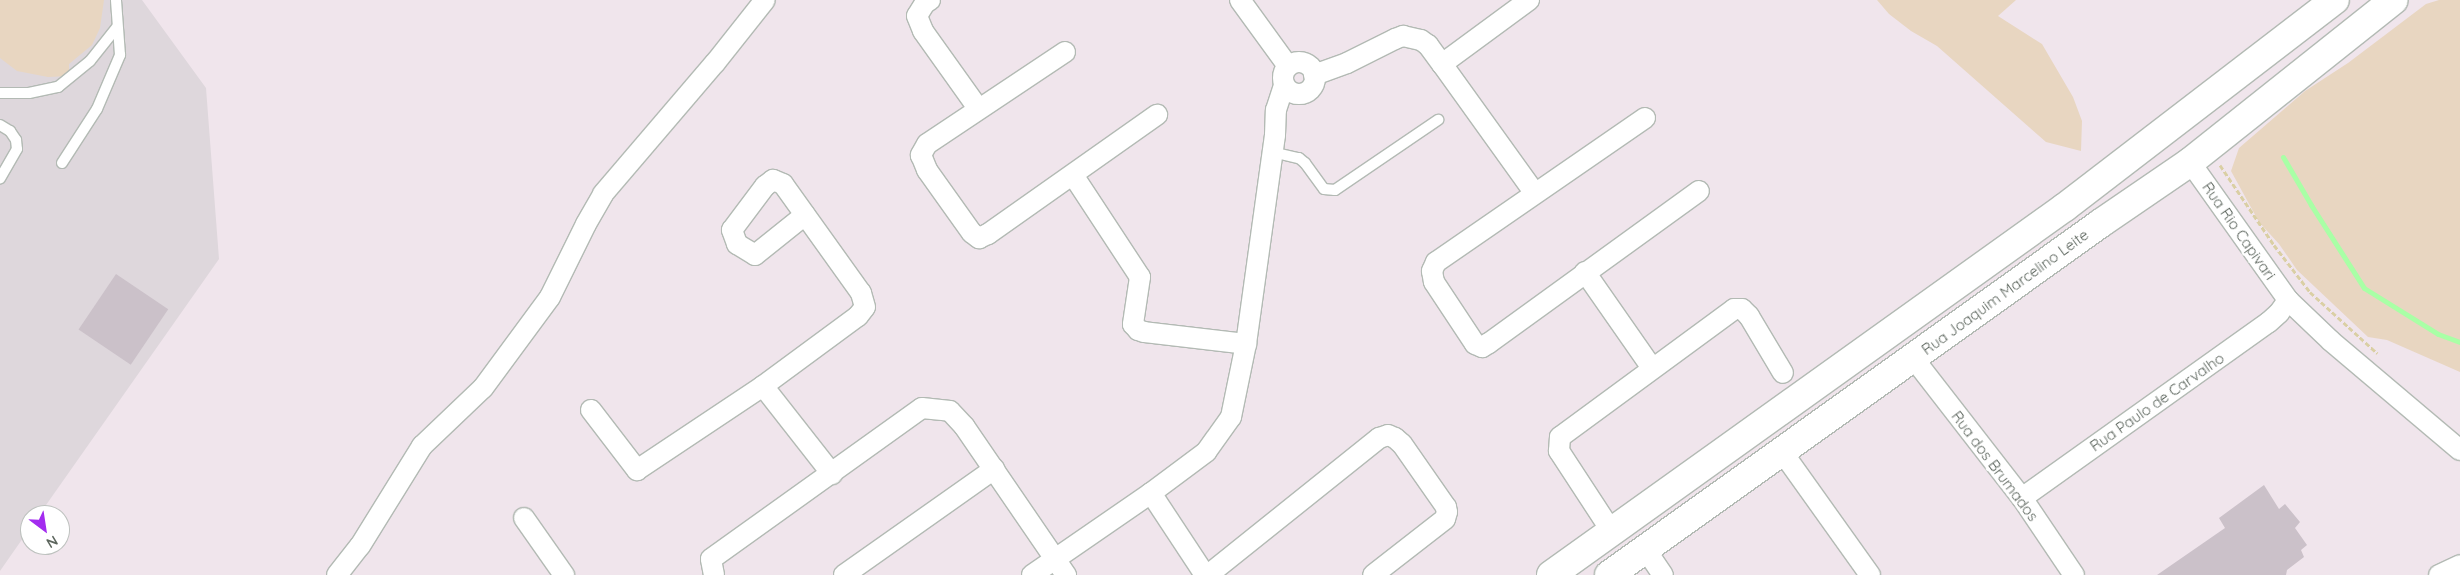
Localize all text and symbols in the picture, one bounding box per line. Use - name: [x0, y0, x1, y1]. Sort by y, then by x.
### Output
- street label: Rua Rio Capivari: [2199, 179, 2279, 283]
- street label: Rua Joaquim Marcelino Leite: [1918, 225, 2092, 359]
- street label: Rua Paulo de Carvalho: [2087, 349, 2227, 455]
- street label: Rua dos Brumados: [1948, 408, 2042, 524]
- north arrow: [20, 505, 70, 555]
- text: N: [43, 532, 61, 552]

